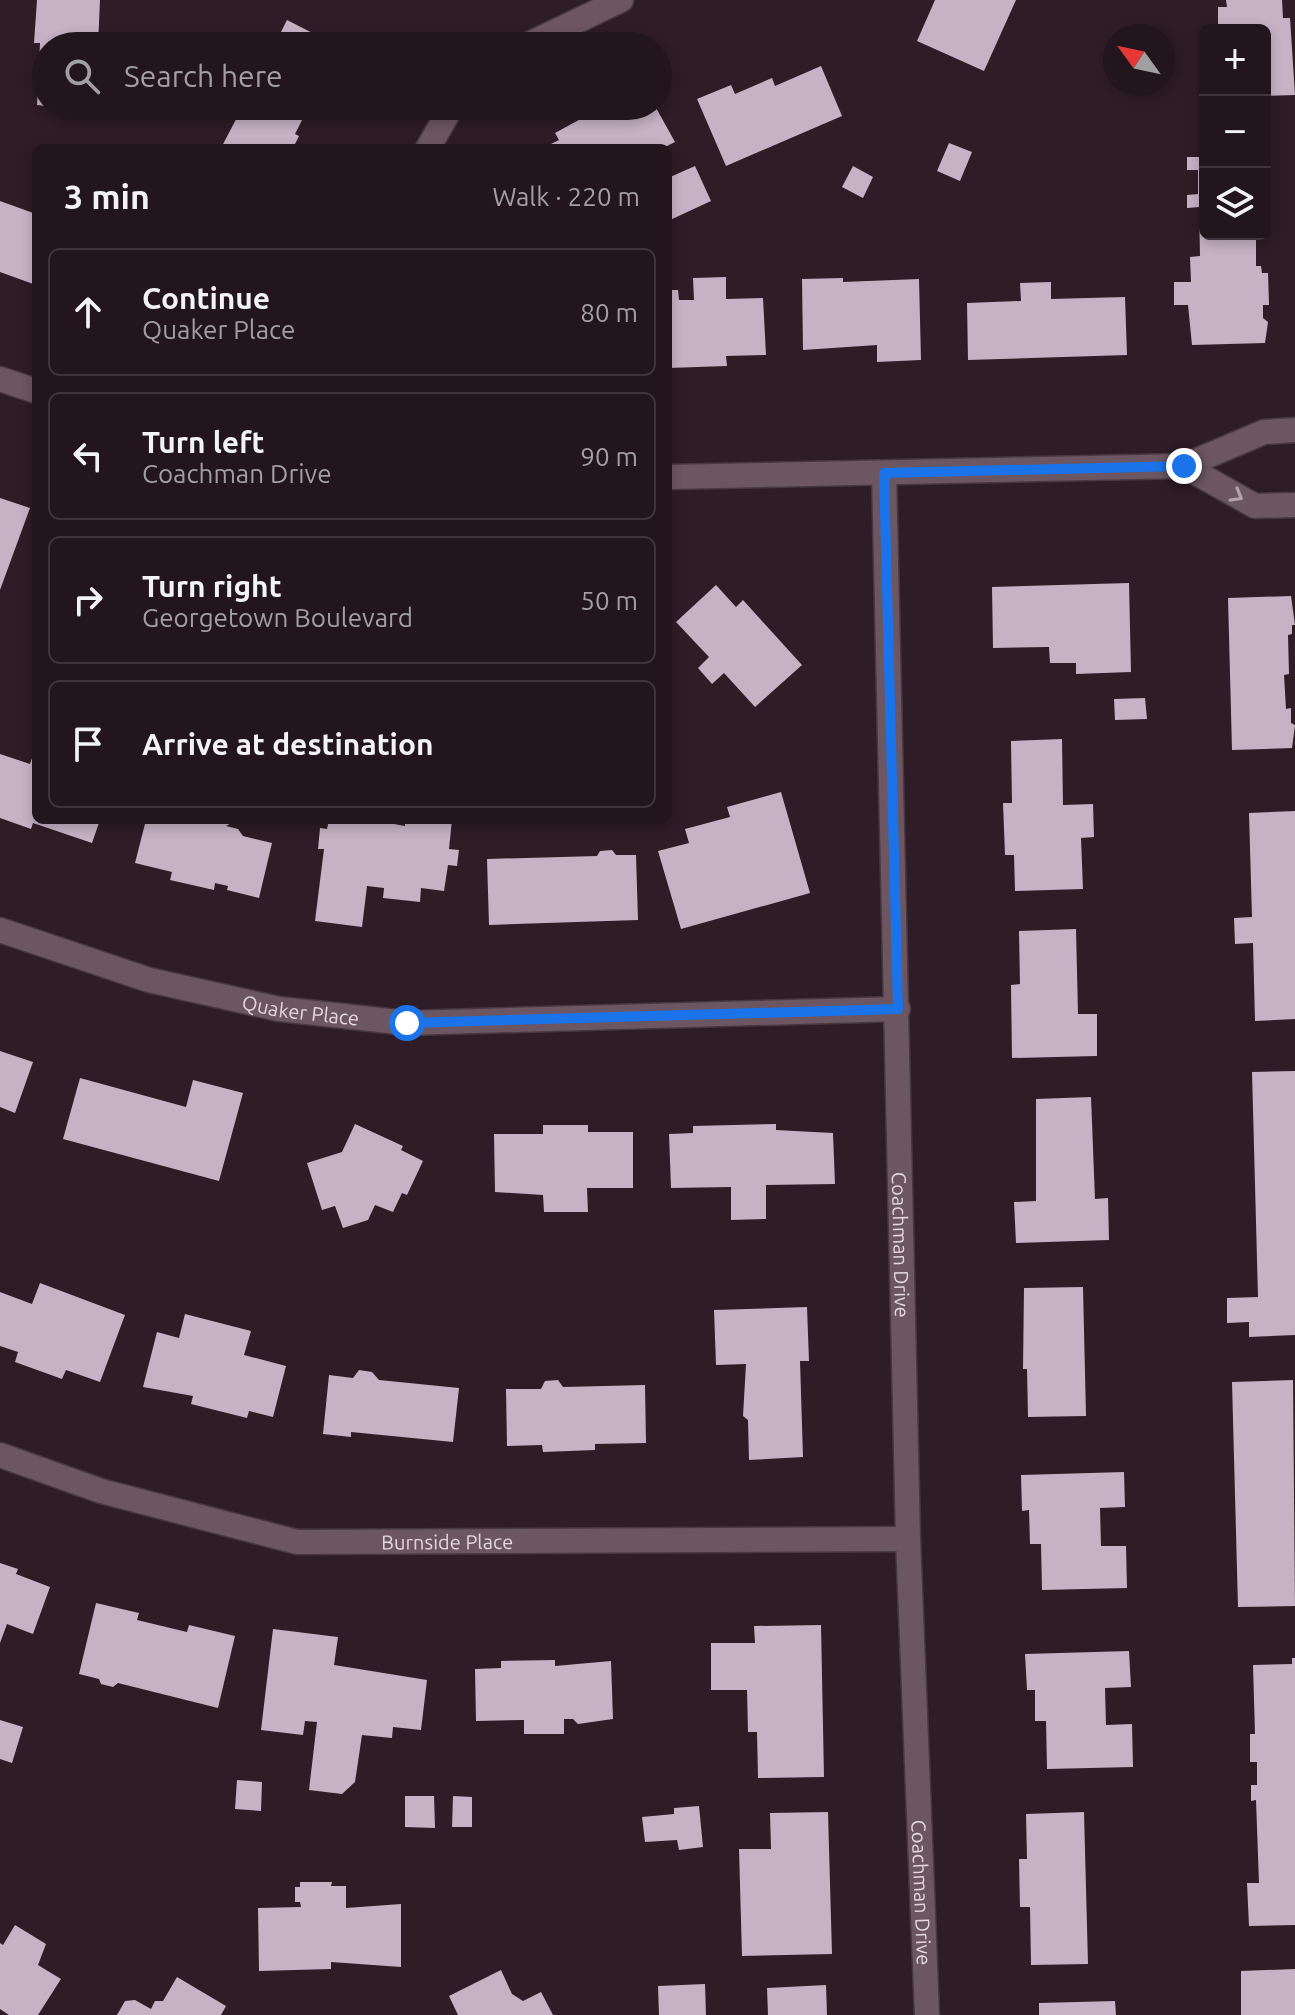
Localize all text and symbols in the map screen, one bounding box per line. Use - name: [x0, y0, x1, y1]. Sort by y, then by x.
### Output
- north arrow: [1103, 24, 1175, 96]
- map controls: [1199, 24, 1271, 240]
- button: +: [1199, 24, 1271, 96]
- search box: [32, 32, 672, 120]
- icon: search: [60, 54, 104, 98]
- text: Search here: [124, 59, 283, 93]
- button: −: [1199, 96, 1271, 168]
- button: layers: [1199, 168, 1271, 240]
- text: 3 min: [64, 177, 150, 215]
- text: Walk · 220 m: [492, 182, 640, 211]
- text: Continue: [142, 281, 270, 315]
- icon: ahead: [66, 290, 110, 334]
- text: 80 m: [580, 298, 638, 327]
- text: Quaker Place: [142, 315, 295, 344]
- text: Turn left: [142, 425, 264, 459]
- icon: left: [66, 434, 110, 478]
- text: 90 m: [580, 442, 638, 471]
- route end: [1166, 448, 1202, 484]
- text: Coachman Drive: [142, 459, 332, 488]
- one-way arrow: [1228, 486, 1243, 502]
- text: Turn right: [142, 569, 282, 603]
- icon: right: [66, 578, 110, 622]
- text: 50 m: [580, 586, 638, 615]
- text: Georgetown Boulevard: [142, 603, 413, 632]
- icon: arrive: [66, 722, 110, 766]
- text: Arrive at destination: [142, 727, 434, 761]
- street label: Quaker Place: [240, 990, 360, 1029]
- route start: [389, 1005, 425, 1041]
- street label: Coachman Drive: [888, 1172, 915, 1318]
- street label: Burnside Place: [381, 1529, 513, 1553]
- street label: Coachman Drive: [908, 1819, 937, 1966]

